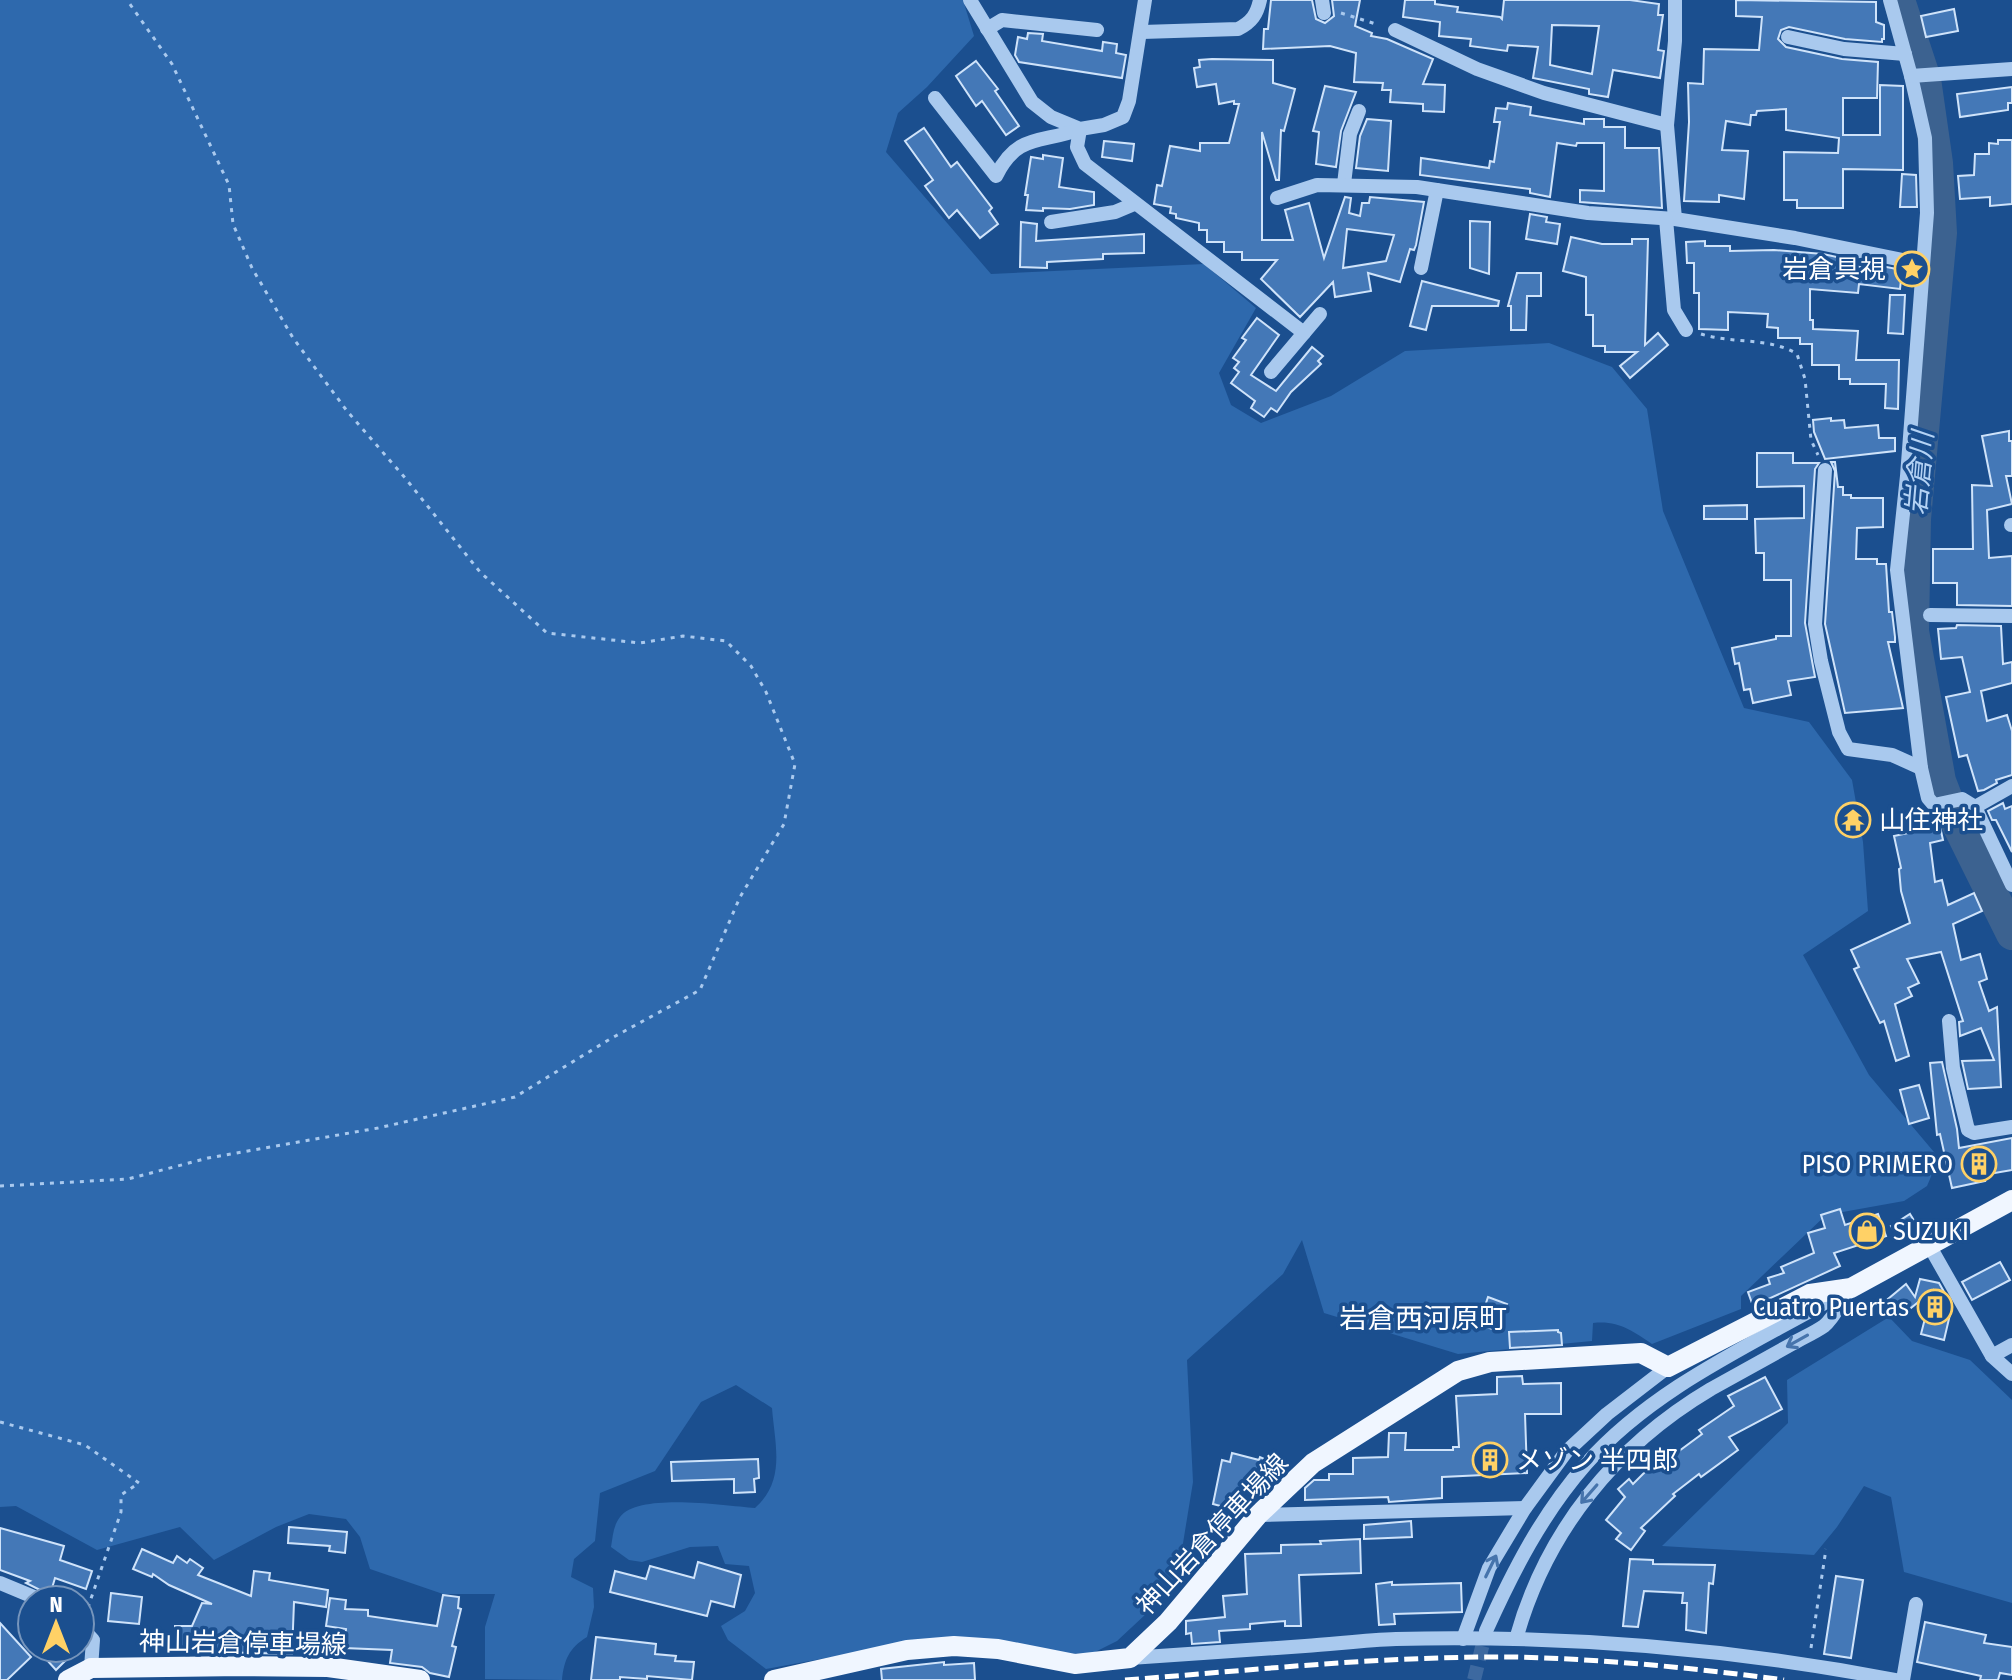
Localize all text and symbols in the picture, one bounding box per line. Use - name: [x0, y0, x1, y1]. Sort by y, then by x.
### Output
- place icon: 岩倉具視: [1893, 250, 1931, 288]
- place label: 岩倉具視: [1782, 254, 1886, 285]
- water label: 岩倉川: [1899, 427, 1940, 516]
- temple icon: 山住神社: [1834, 801, 1872, 839]
- place label: 山住神社: [1879, 805, 1983, 836]
- building icon: PISO PRIMERO: [1960, 1145, 1998, 1183]
- place label: PISO PRIMERO: [1802, 1149, 1953, 1180]
- shop icon: SUZUKI: [1848, 1212, 1886, 1250]
- place label: SUZUKI: [1893, 1216, 1969, 1247]
- building icon: Cuatro Puertas: [1916, 1288, 1954, 1326]
- place label: Cuatro Puertas: [1753, 1292, 1909, 1323]
- district label: 岩倉西河原町: [1339, 1302, 1507, 1335]
- one-way arrow: [1786, 1333, 1809, 1349]
- building icon: メゾン 半四郎: [1471, 1441, 1509, 1479]
- place label: メゾン 半四郎: [1516, 1445, 1678, 1476]
- street label: 神山岩倉停車場線: [1130, 1448, 1295, 1621]
- one-way arrow: [1581, 1483, 1599, 1504]
- one-way arrow: [1484, 1555, 1499, 1579]
- north arrow: [16, 1584, 96, 1664]
- text: N: [49, 1591, 63, 1618]
- street label: 神山岩倉停車場線: [139, 1626, 347, 1661]

